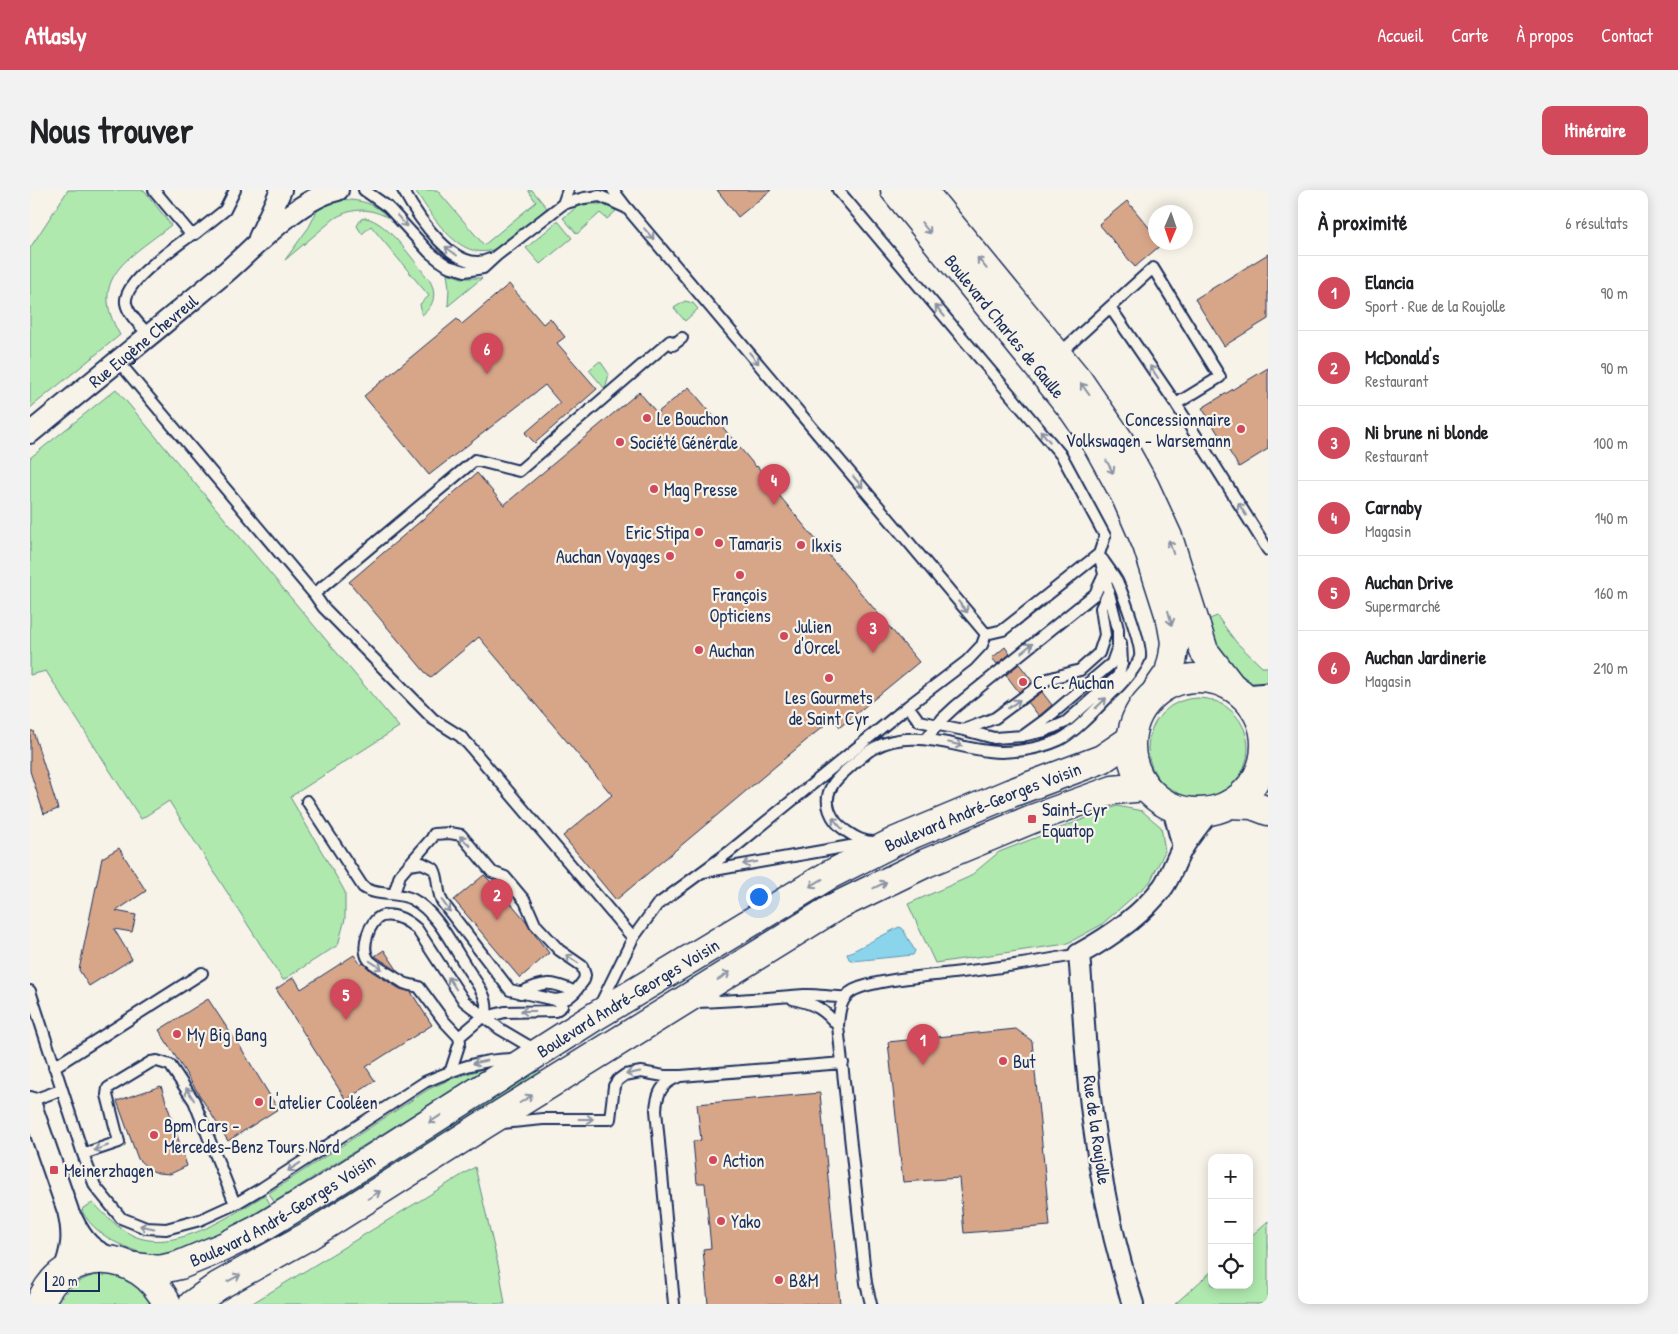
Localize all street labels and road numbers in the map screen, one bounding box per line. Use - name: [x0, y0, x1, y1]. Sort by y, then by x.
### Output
- street label: Boulevard Charles de Gaulle: [939, 249, 1071, 403]
- street label: Rue Eugène Chevreul: [83, 288, 203, 393]
- street label: Boulevard André-Georges Voisin: [880, 756, 1084, 858]
- street label: Boulevard André-Georges Voisin: [531, 932, 724, 1063]
- street label: Rue de la Roujolle: [1077, 1074, 1117, 1186]
- street label: Boulevard André-Georges Voisin: [185, 1148, 380, 1272]

